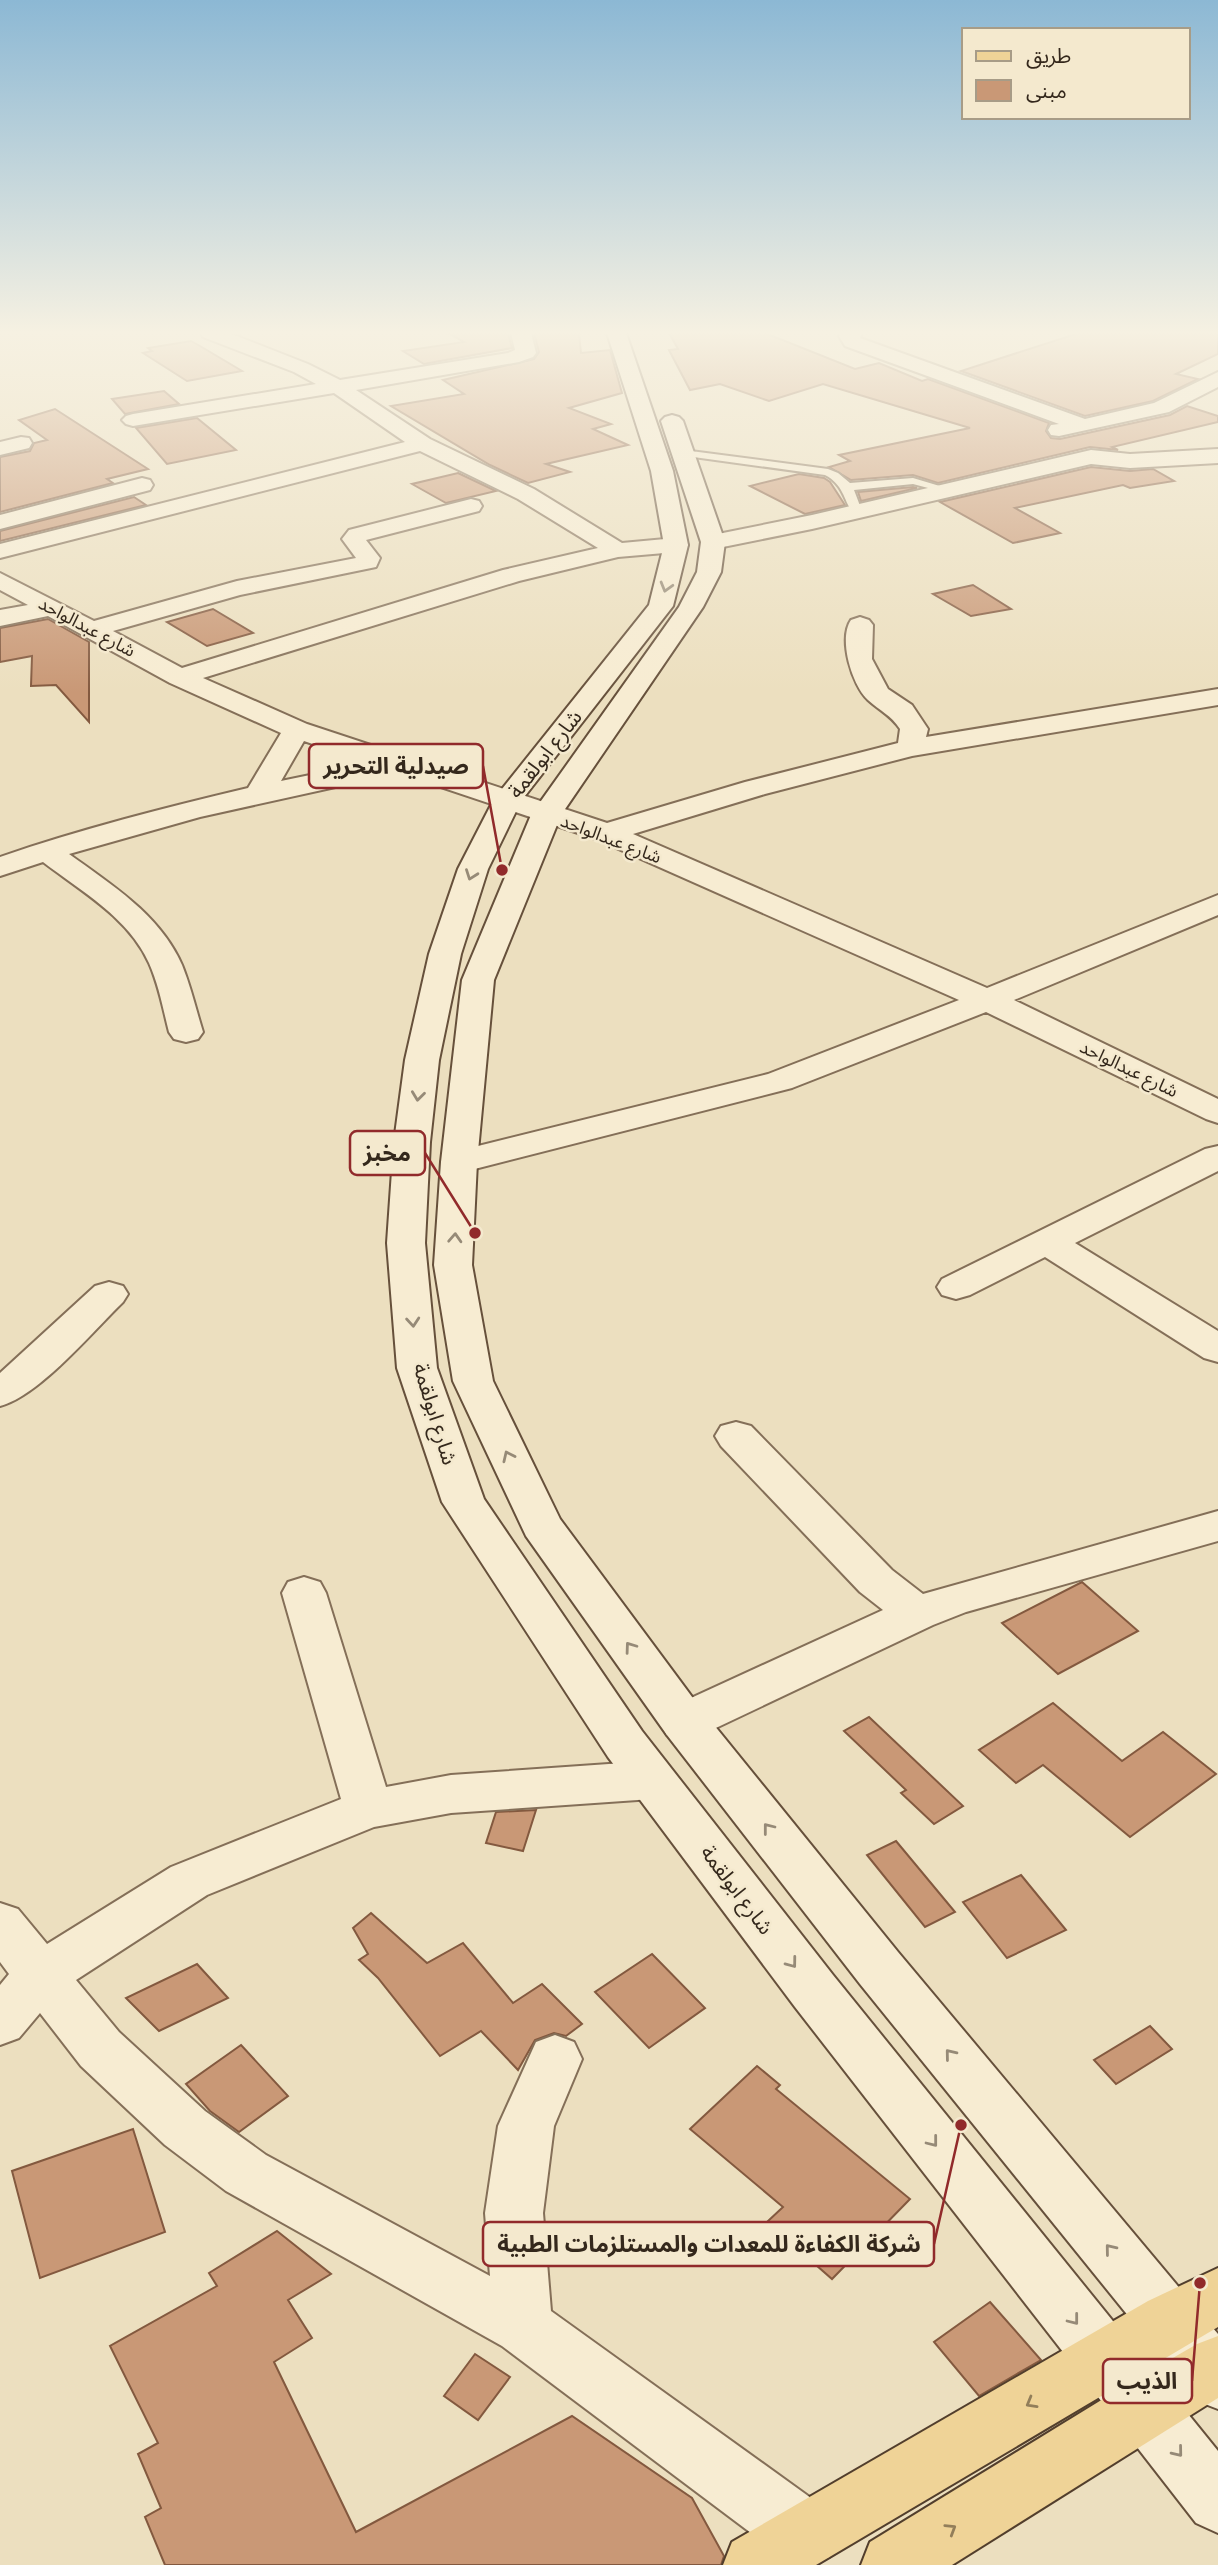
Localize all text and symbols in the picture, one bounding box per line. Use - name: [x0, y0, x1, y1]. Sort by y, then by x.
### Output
- legend: [962, 28, 1190, 119]
- text: طريق: [1026, 44, 1071, 69]
- text: مبنى: [1026, 79, 1067, 103]
- one-way arrow: [660, 581, 674, 593]
- street label: شارع عبدالواحد: [33, 592, 139, 664]
- street label: شارع ابولقمة: [503, 705, 589, 805]
- callout: صيدلية التحرير: [309, 744, 483, 788]
- text: صيدلية التحرير: [322, 753, 469, 780]
- street label: شارع عبدالواحد: [556, 810, 665, 871]
- one-way arrow: [466, 869, 480, 881]
- street label: شارع عبدالواحد: [1075, 1036, 1182, 1105]
- one-way arrow: [410, 1090, 425, 1101]
- callout: مخبز: [350, 1131, 425, 1175]
- text: مخبز: [362, 1140, 411, 1167]
- one-way arrow: [447, 1232, 462, 1243]
- one-way arrow: [406, 1316, 421, 1328]
- street label: شارع ابولقمة: [405, 1360, 462, 1469]
- one-way arrow: [503, 1451, 517, 1463]
- one-way arrow: [626, 1642, 638, 1655]
- one-way arrow: [764, 1823, 776, 1836]
- street label: شارع ابولقمة: [693, 1841, 778, 1941]
- one-way arrow: [784, 1955, 797, 1967]
- one-way arrow: [946, 2050, 959, 2062]
- one-way arrow: [925, 2133, 937, 2146]
- callout: شركة الكفاءة للمعدات والمستلزمات الطبية: [483, 2222, 934, 2266]
- text: شركة الكفاءة للمعدات والمستلزمات الطبية: [497, 2231, 921, 2258]
- one-way arrow: [1106, 2244, 1119, 2256]
- one-way arrow: [1065, 2313, 1078, 2325]
- callout: الذيب: [1103, 2359, 1192, 2403]
- text: الذيب: [1117, 2368, 1177, 2395]
- one-way arrow: [1026, 2395, 1039, 2408]
- one-way arrow: [1170, 2444, 1182, 2457]
- one-way arrow: [943, 2524, 956, 2537]

